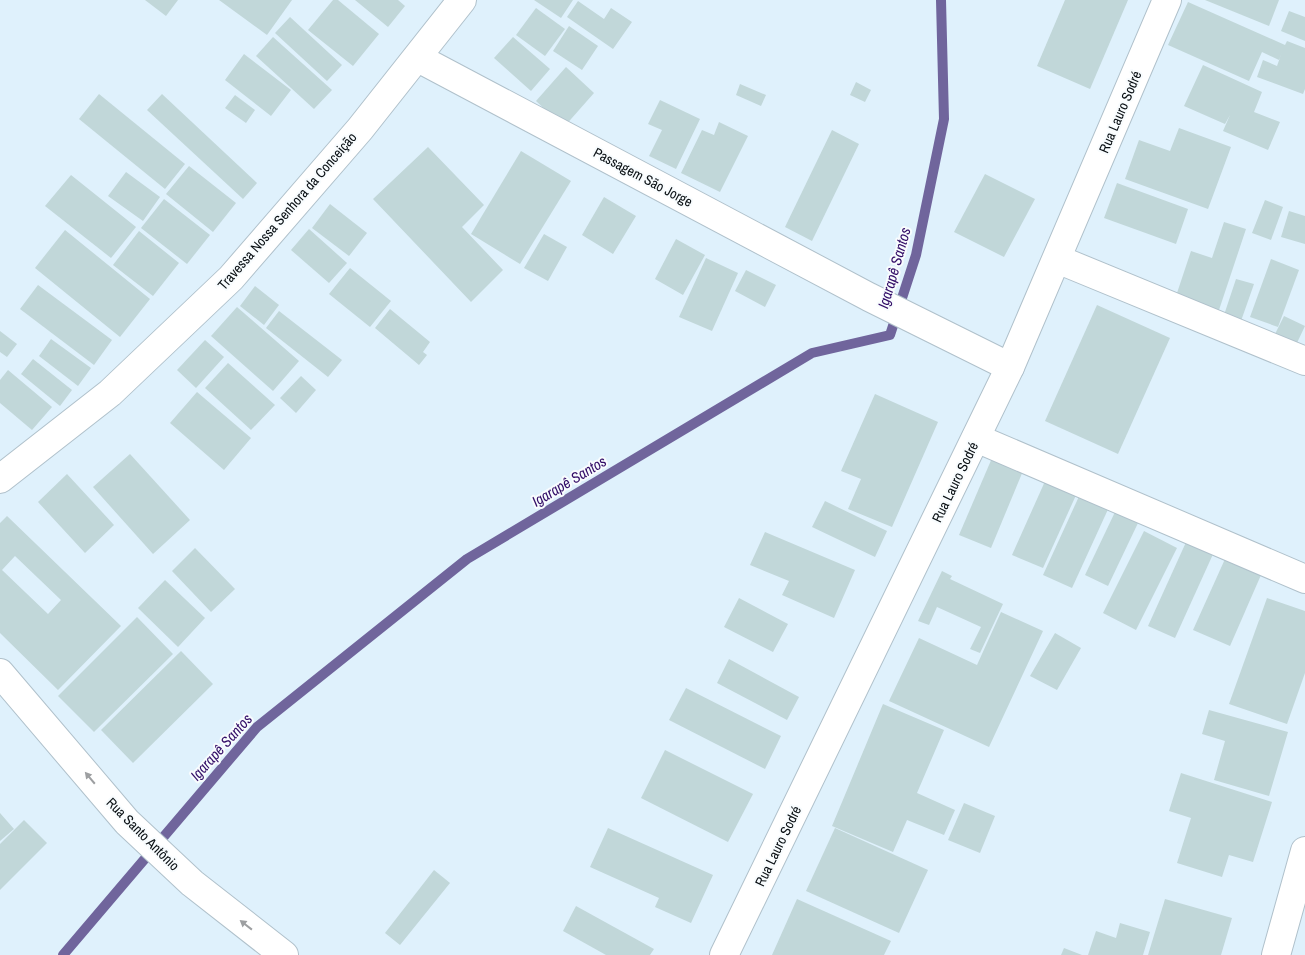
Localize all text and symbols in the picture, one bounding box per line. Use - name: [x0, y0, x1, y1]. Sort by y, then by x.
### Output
- street label: Rua Lauro Sodré: [1095, 68, 1145, 156]
- street label: Travessa Nossa Senhora da Conceição: [214, 128, 360, 294]
- street label: Passagem São Jorge: [590, 143, 696, 211]
- water label: Igarapê Santos: [872, 225, 916, 311]
- street label: Rua Lauro Sodré: [928, 439, 982, 525]
- water label: Igarapê Santos: [528, 451, 610, 511]
- water label: Igarapê Santos: [185, 709, 257, 785]
- one-way arrow: [84, 772, 95, 785]
- street label: Rua Santo Antônio: [103, 794, 183, 874]
- street label: Rua Lauro Sodré: [751, 803, 805, 889]
- one-way arrow: [240, 919, 253, 930]

